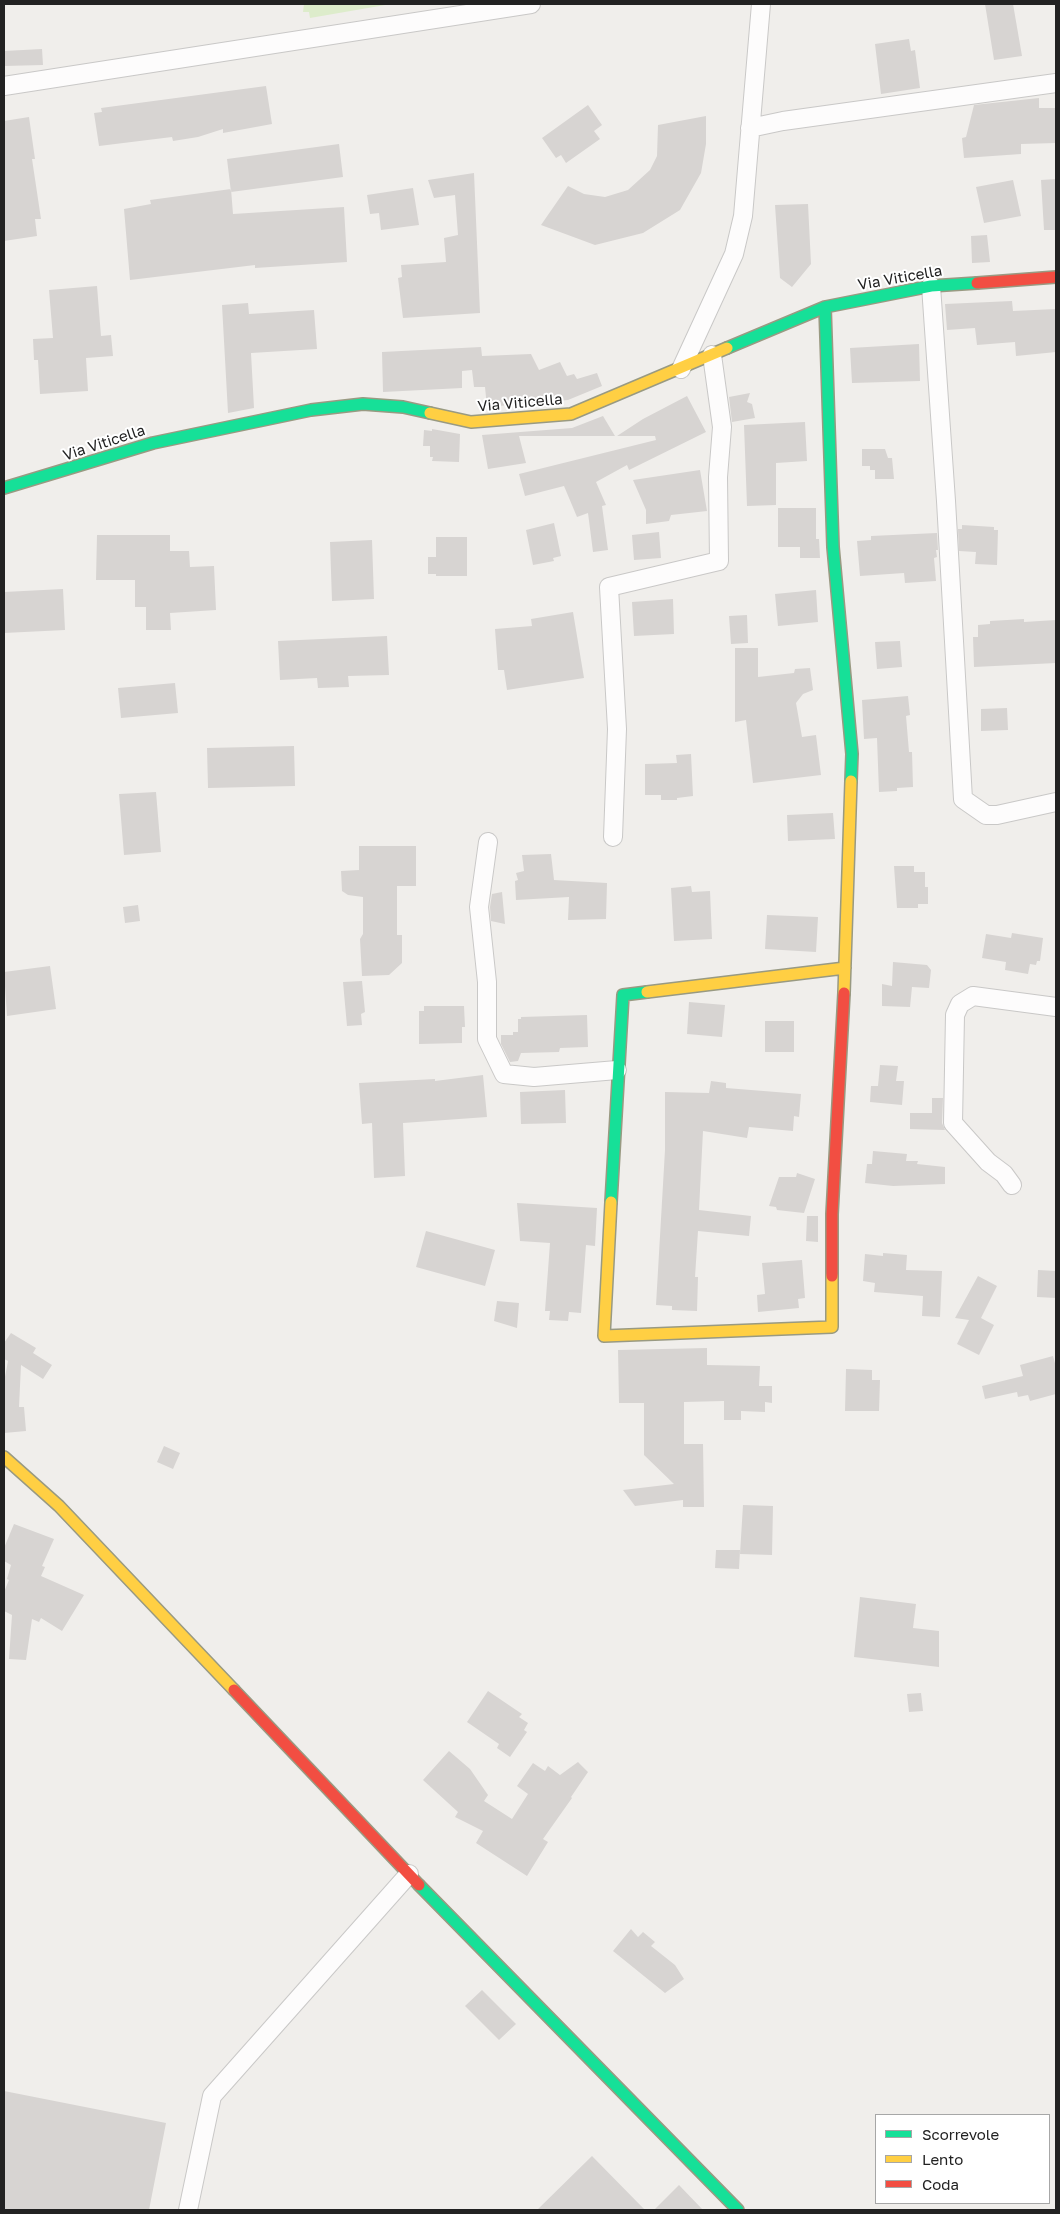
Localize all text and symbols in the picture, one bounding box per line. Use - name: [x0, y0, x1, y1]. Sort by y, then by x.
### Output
- street label: Via Viticella: [856, 262, 944, 294]
- street label: Via Viticella: [477, 390, 563, 416]
- street label: Via Viticella: [61, 421, 147, 465]
- legend: [875, 2114, 1050, 2204]
- text: Scorrevole: [922, 2125, 999, 2143]
- text: Lento: [922, 2150, 963, 2168]
- text: Coda: [922, 2175, 959, 2193]

